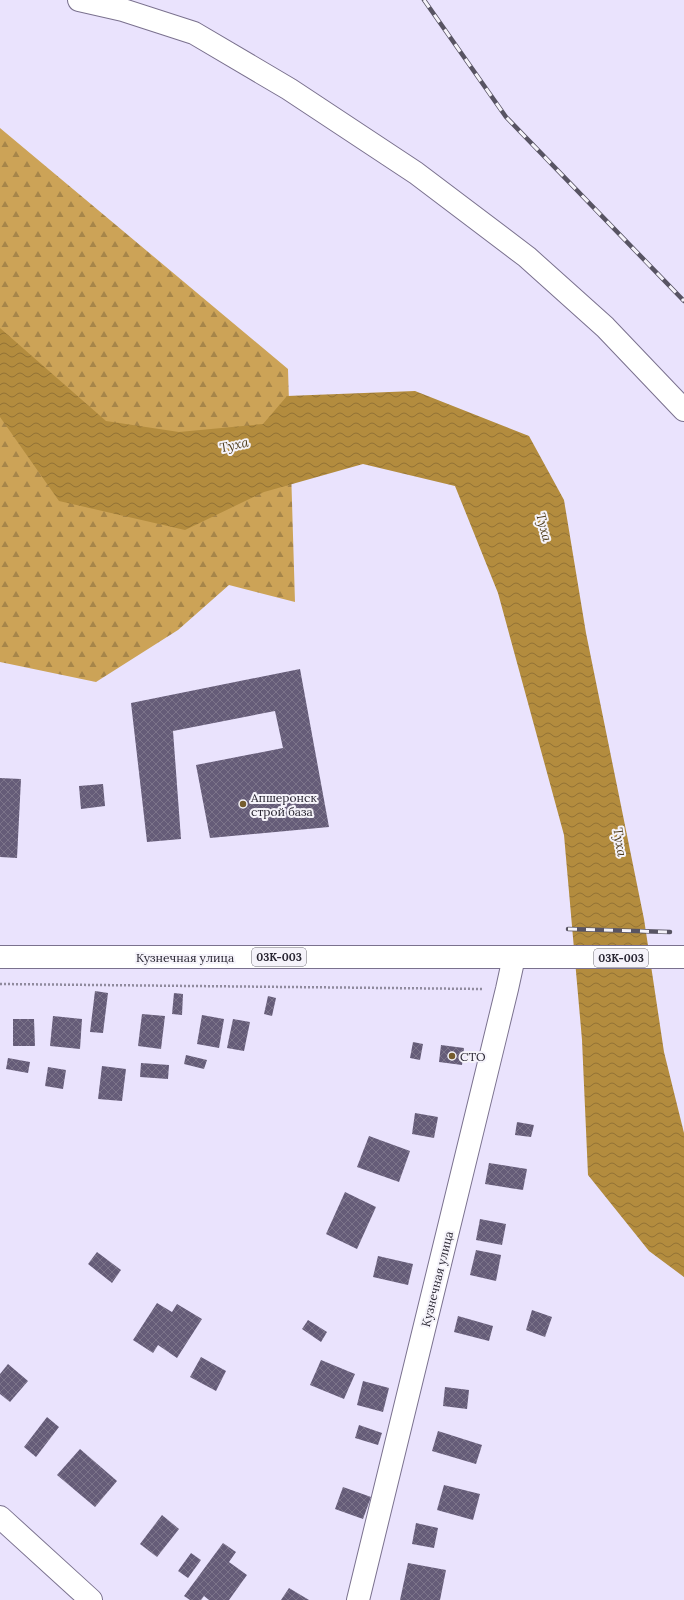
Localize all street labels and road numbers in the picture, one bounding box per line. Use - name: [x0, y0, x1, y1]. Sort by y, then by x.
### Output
- road number: 03К-003: [252, 948, 306, 966]
- road number: 03К-003: [594, 949, 648, 967]
- street label: Кузнечная улица: [136, 950, 234, 965]
- street label: Кузнечная улица: [418, 1230, 456, 1328]

